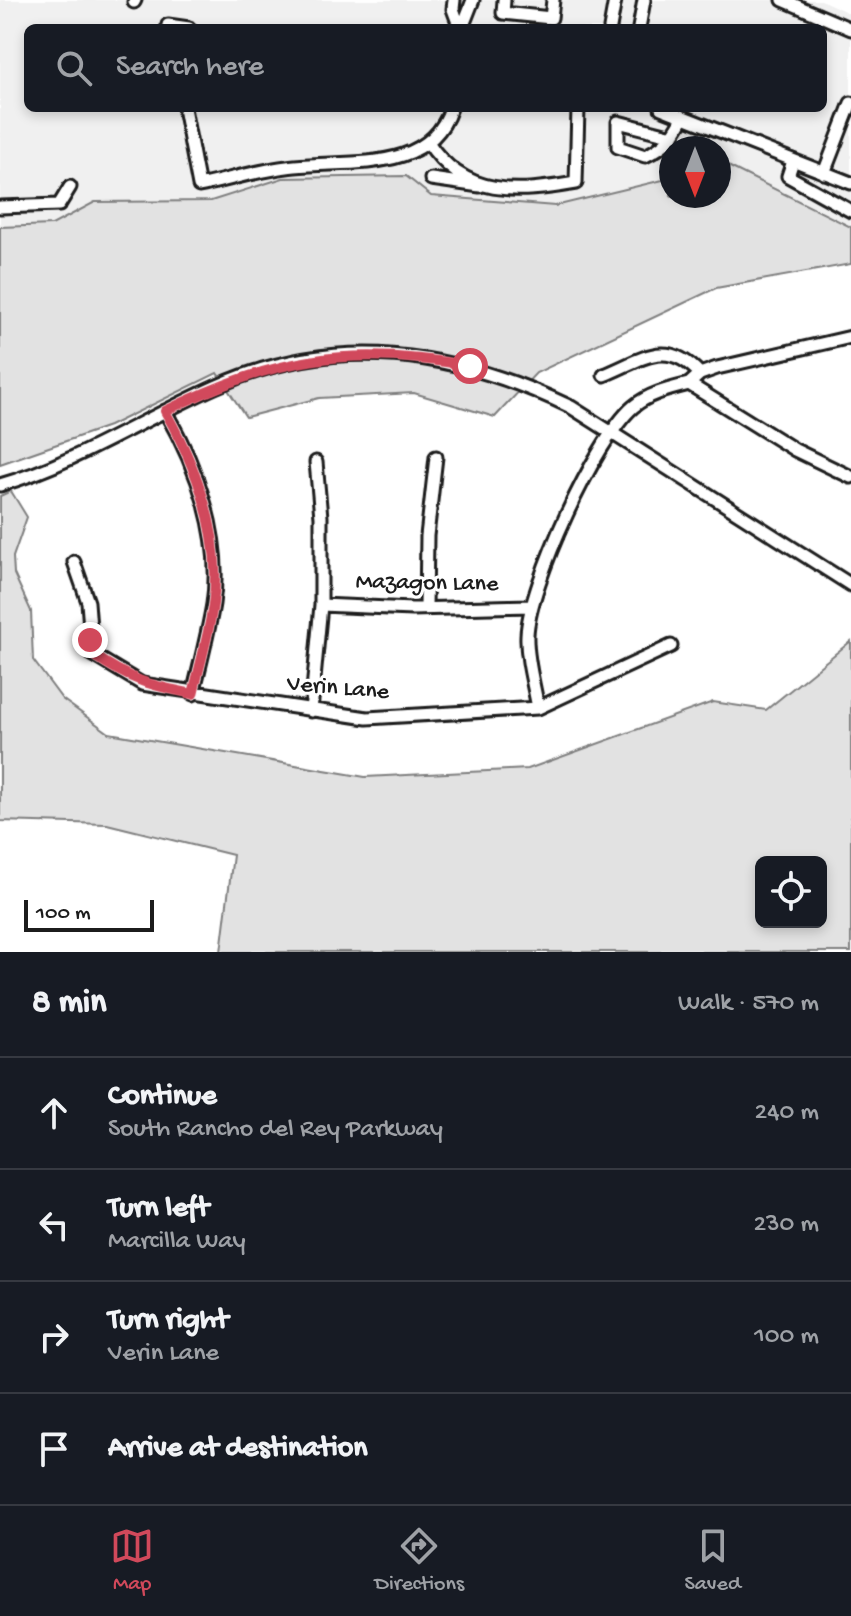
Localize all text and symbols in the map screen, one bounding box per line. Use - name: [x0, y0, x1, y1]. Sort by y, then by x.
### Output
- search box: [24, 24, 827, 112]
- icon: search: [52, 46, 96, 90]
- text: Search here: [116, 51, 264, 86]
- north arrow: [659, 136, 731, 208]
- route start: [452, 348, 488, 384]
- street label: Mazagon Lane: [355, 568, 499, 600]
- route end: [72, 622, 108, 658]
- street label: Verin Lane: [285, 670, 391, 708]
- map controls: [755, 856, 827, 928]
- button: locate: [755, 856, 827, 928]
- scale bar: [24, 896, 154, 932]
- text: 100 m: [36, 901, 91, 927]
- text: 8 min: [32, 984, 106, 1024]
- text: Walk · 570 m: [678, 989, 819, 1020]
- text: Continue: [108, 1080, 217, 1115]
- icon: ahead: [32, 1091, 76, 1135]
- text: 240 m: [755, 1098, 819, 1129]
- text: South Rancho del Rey Parkway: [108, 1115, 443, 1146]
- text: Turn left: [108, 1192, 209, 1227]
- icon: left: [32, 1203, 76, 1247]
- text: 230 m: [753, 1210, 819, 1241]
- text: Marcilla Way: [108, 1227, 246, 1258]
- text: Turn right: [108, 1304, 228, 1339]
- icon: right: [32, 1315, 76, 1359]
- text: 100 m: [754, 1322, 819, 1353]
- text: Verin Lane: [108, 1339, 219, 1370]
- icon: arrive: [32, 1427, 76, 1471]
- text: Arrive at destination: [108, 1432, 368, 1467]
- tab: Map: [110, 1524, 154, 1598]
- tab: Directions: [375, 1524, 464, 1598]
- tab: Saved: [684, 1524, 741, 1598]

